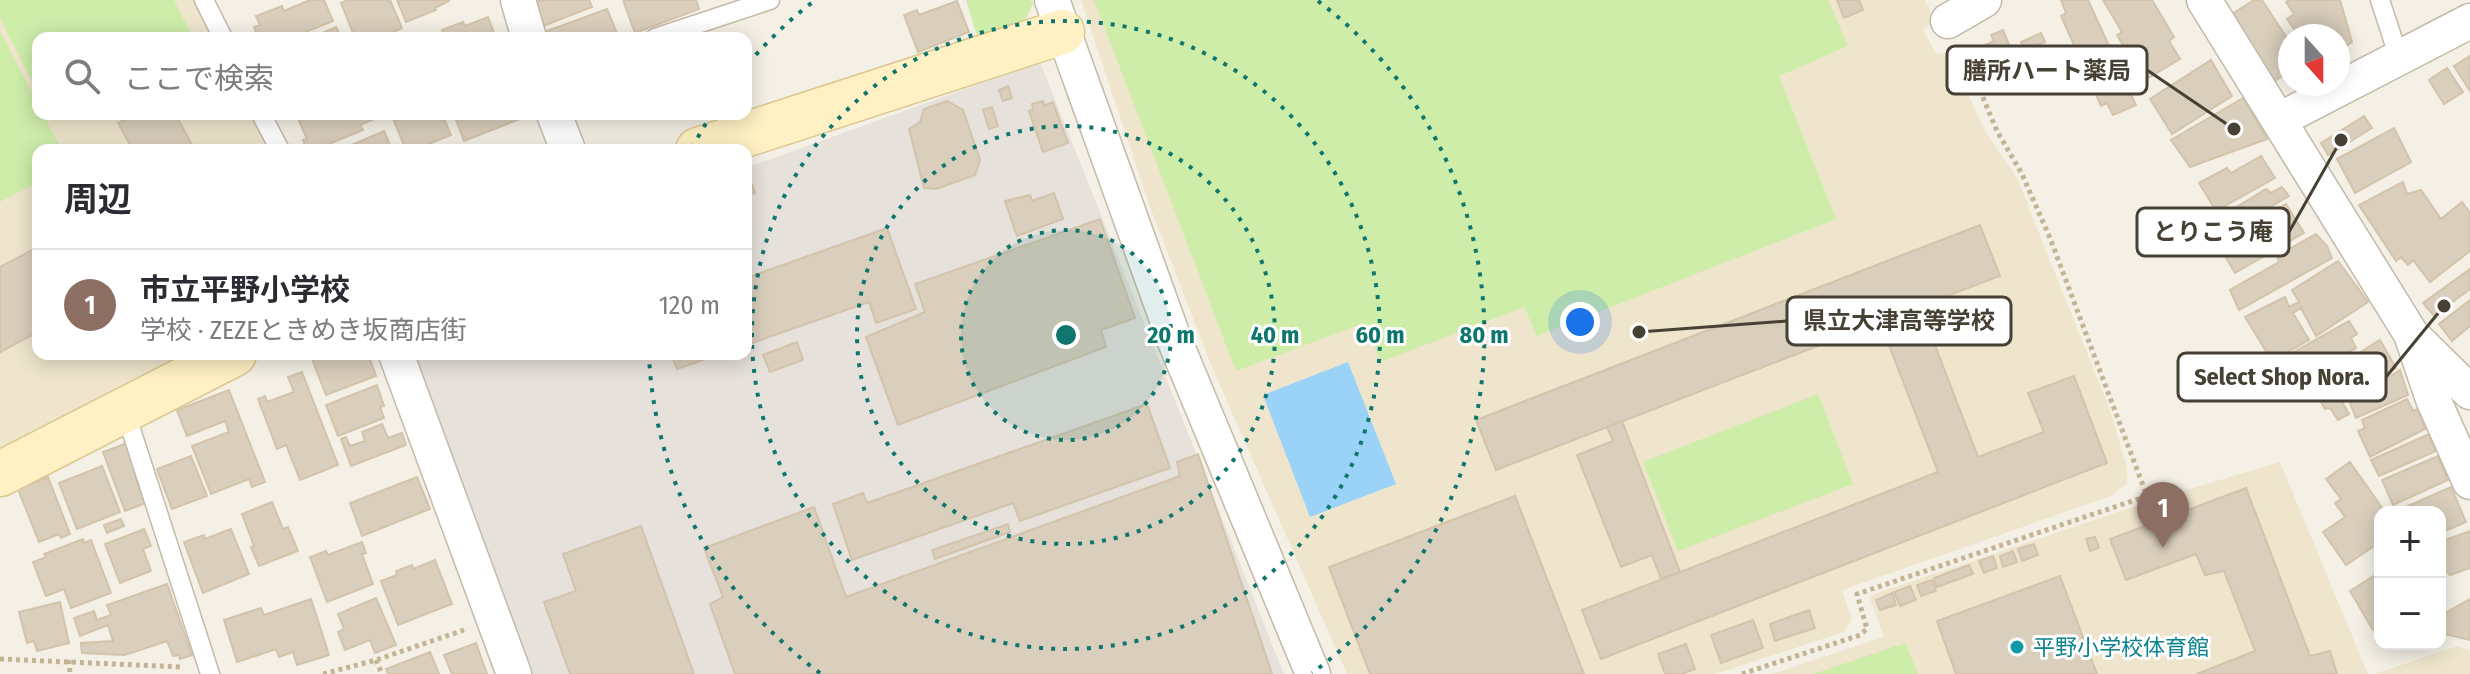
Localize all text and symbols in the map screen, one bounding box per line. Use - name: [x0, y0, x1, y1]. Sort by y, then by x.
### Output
- north arrow: [2278, 24, 2350, 96]
- search box: [32, 32, 752, 120]
- callout: 膳所ハート薬局: [1947, 46, 2147, 94]
- icon: search: [60, 54, 104, 98]
- text: 膳所ハート薬局: [1963, 57, 2131, 85]
- text: ここで検索: [124, 61, 274, 97]
- text: 周辺: [64, 179, 132, 220]
- callout: とりこう庵: [2137, 208, 2289, 256]
- text: とりこう庵: [2153, 218, 2273, 246]
- text: 市立平野小学校: [140, 272, 350, 308]
- text: 1: [85, 290, 96, 321]
- text: 120 m: [659, 290, 720, 321]
- callout: 県立大津高等学校: [1787, 297, 2011, 345]
- your location: [1560, 302, 1600, 342]
- text: 県立大津高等学校: [1803, 307, 1995, 335]
- text: 学校 · ZEZEときめき坂商店街: [140, 315, 466, 346]
- centre of rings: [1052, 321, 1080, 349]
- text: 20 m: [1146, 321, 1195, 349]
- text: 40 m: [1251, 321, 1299, 349]
- text: 60 m: [1356, 321, 1404, 349]
- text: 80 m: [1459, 321, 1509, 349]
- callout: Select Shop Nora.: [2178, 353, 2386, 401]
- text: Select Shop Nora.: [2194, 363, 2370, 391]
- pin: 1: [2137, 482, 2189, 548]
- map controls: [2374, 506, 2446, 650]
- button: +: [2374, 506, 2446, 578]
- button: −: [2374, 578, 2446, 650]
- place label: 平野小学校体育館: [2033, 634, 2209, 661]
- marker: 平野小学校体育館: [2008, 638, 2026, 656]

